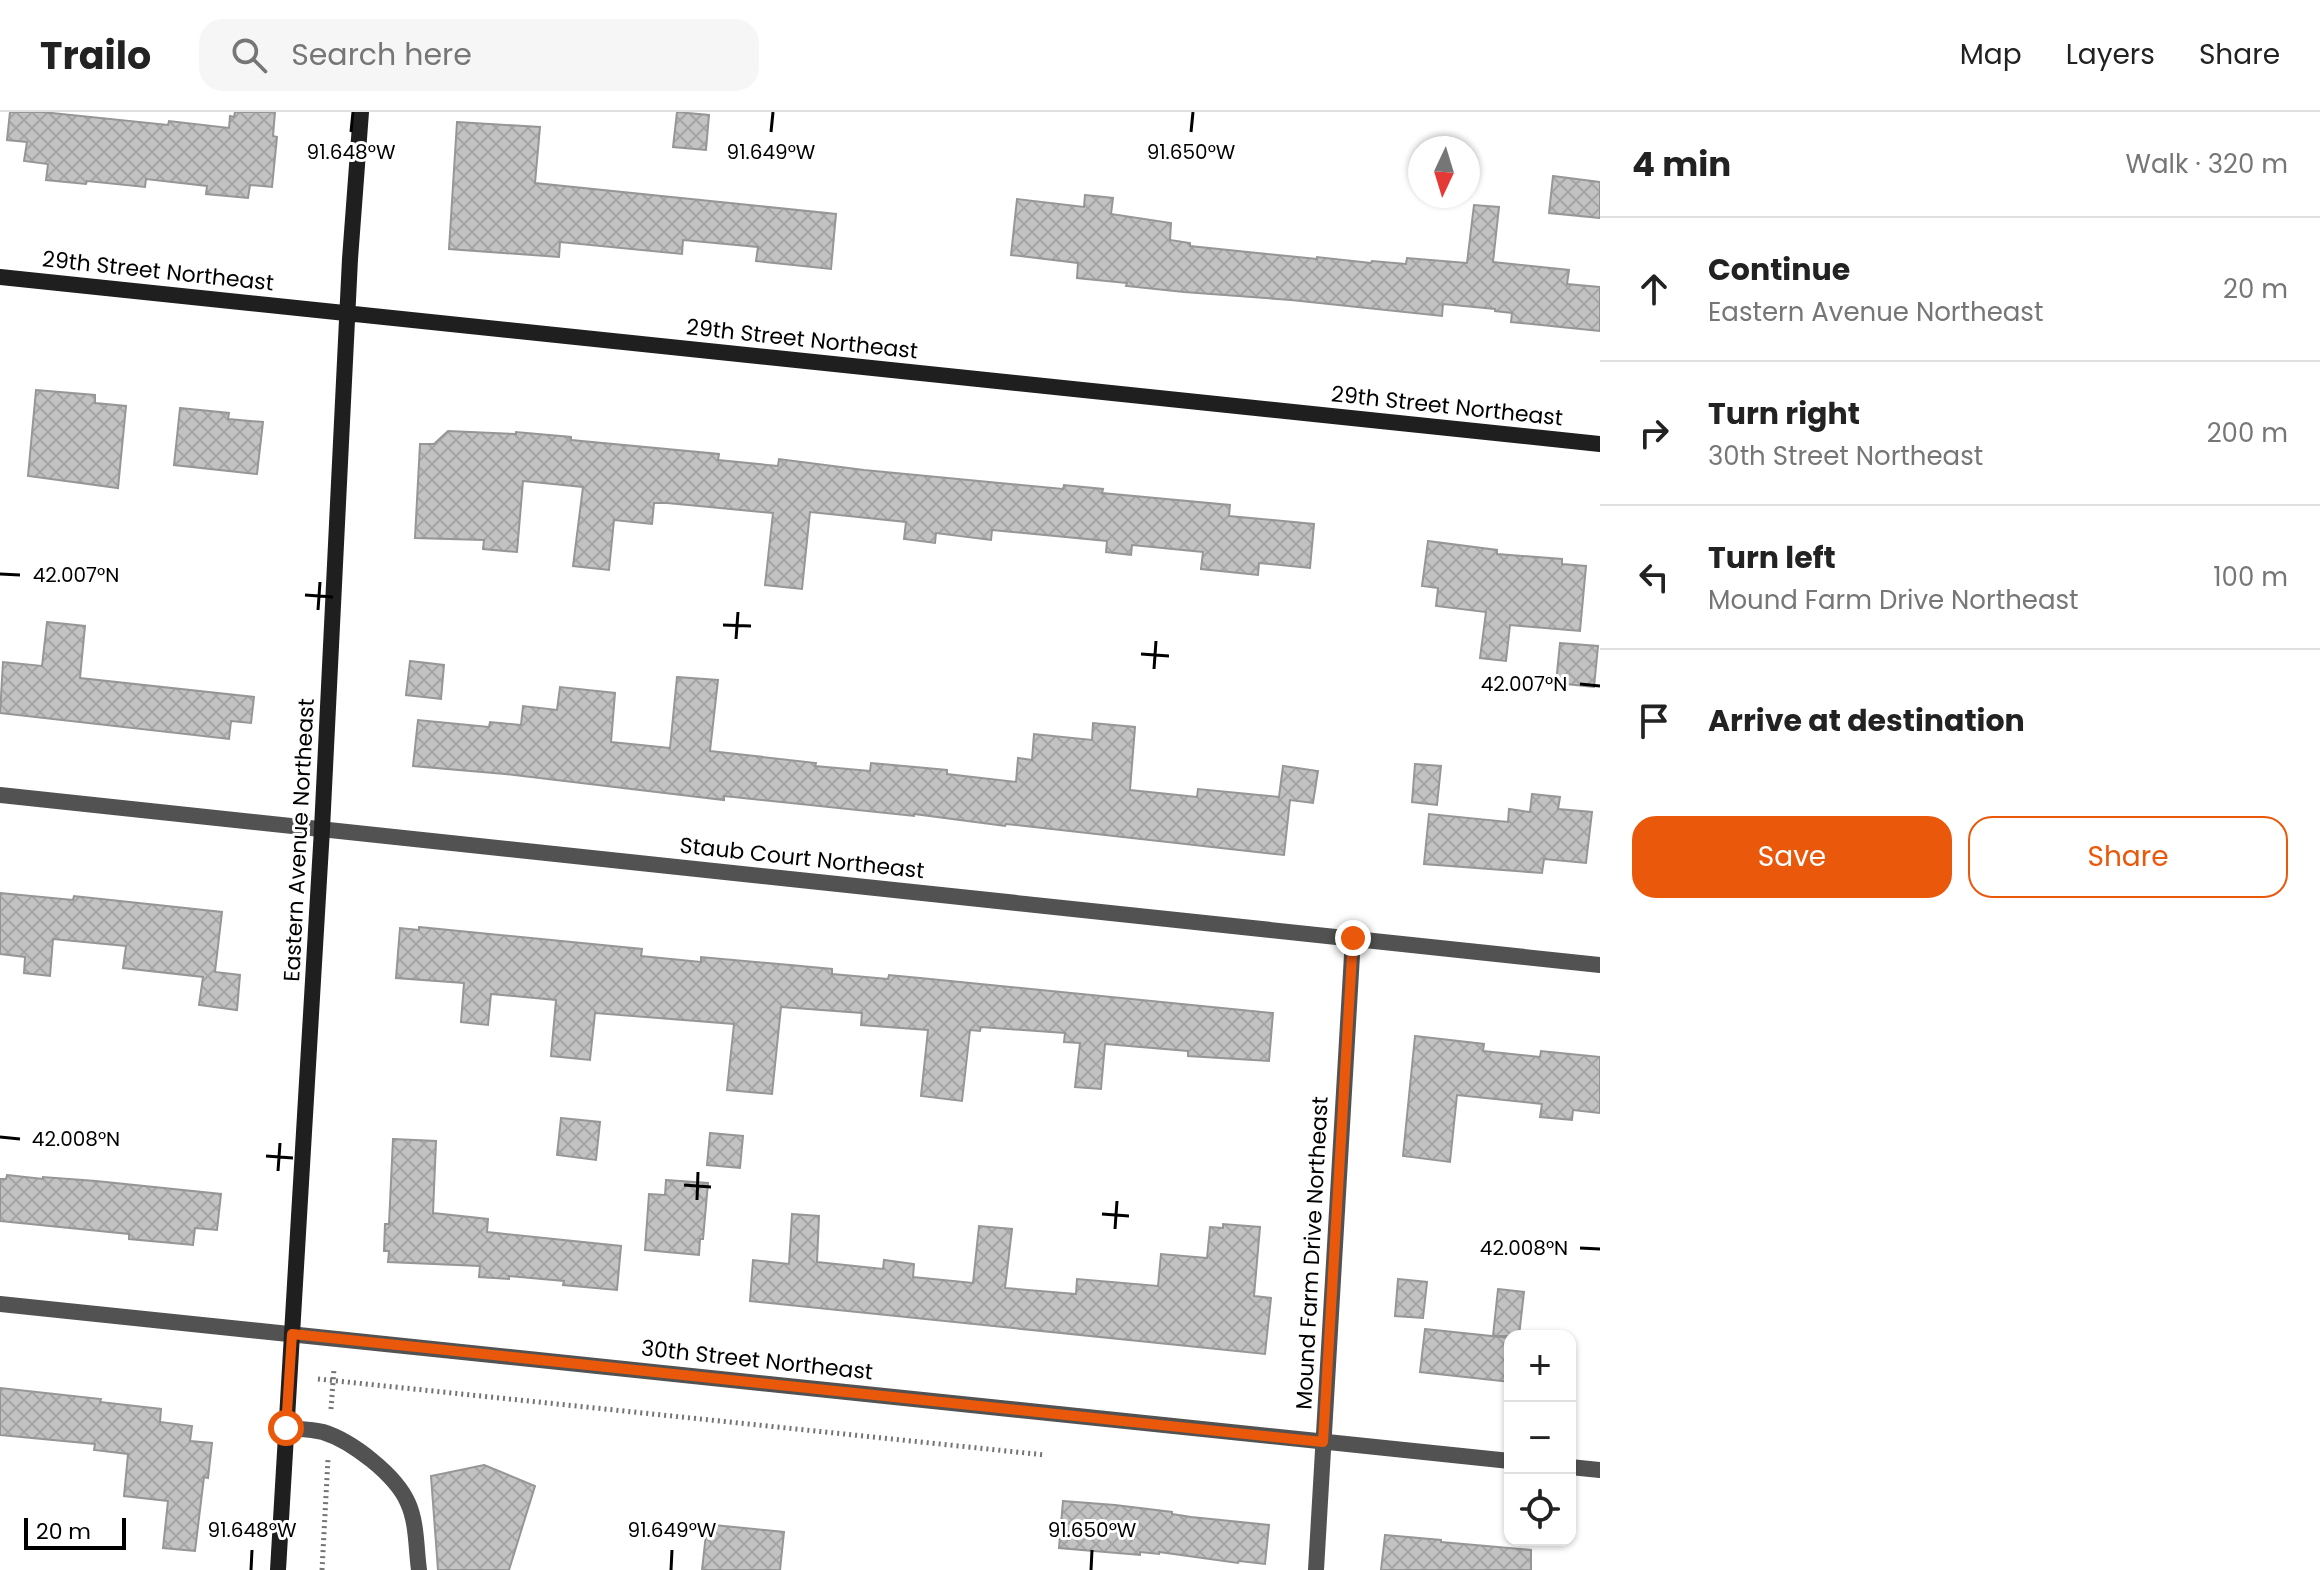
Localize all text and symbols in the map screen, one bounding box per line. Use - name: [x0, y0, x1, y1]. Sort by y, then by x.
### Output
- search box: [199, 19, 759, 91]
- text: Trailo: [40, 29, 151, 82]
- icon: search: [227, 33, 271, 77]
- text: Search here: [291, 33, 472, 76]
- text: Map: [1960, 35, 2022, 74]
- text: Layers: [2066, 35, 2155, 74]
- text: Share: [2199, 35, 2280, 74]
- north arrow: [1408, 136, 1480, 208]
- text: 91.648°W: [307, 138, 396, 166]
- text: 91.649°W: [727, 138, 816, 166]
- text: 91.650°W: [1147, 138, 1236, 166]
- text: 4 min: [1632, 140, 1731, 188]
- text: Walk · 320 m: [2126, 146, 2288, 182]
- street label: 29th Street Northeast: [41, 243, 275, 299]
- text: Continue: [1708, 248, 1850, 291]
- icon: ahead: [1632, 267, 1676, 311]
- text: 20 m: [2223, 271, 2288, 307]
- text: Eastern Avenue Northeast: [1708, 294, 2043, 330]
- street label: 29th Street Northeast: [685, 311, 919, 367]
- street label: 29th Street Northeast: [1330, 378, 1564, 434]
- text: Turn right: [1708, 392, 1860, 435]
- icon: right: [1632, 411, 1676, 455]
- text: 200 m: [2207, 415, 2288, 451]
- text: 30th Street Northeast: [1708, 438, 1983, 474]
- text: Turn left: [1708, 536, 1836, 579]
- icon: left: [1632, 555, 1676, 599]
- text: 100 m: [2213, 559, 2288, 595]
- text: 42.007°N: [33, 561, 119, 589]
- text: Mound Farm Drive Northeast: [1708, 582, 2079, 618]
- text: 42.007°N: [1481, 670, 1567, 698]
- street label: Eastern Avenue Northeast: [276, 697, 322, 983]
- icon: arrive: [1632, 699, 1676, 743]
- text: Arrive at destination: [1708, 699, 2025, 742]
- button: Save: [1632, 816, 1952, 898]
- button: Share: [1968, 816, 2288, 898]
- street label: Staub Court Northeast: [678, 830, 926, 886]
- route end: [1335, 920, 1371, 956]
- street label: Mound Farm Drive Northeast: [1288, 1096, 1336, 1410]
- text: 42.008°N: [32, 1125, 120, 1153]
- text: 42.008°N: [1480, 1234, 1568, 1262]
- map controls: [1504, 1330, 1576, 1546]
- button: +: [1504, 1330, 1576, 1402]
- street label: 30th Street Northeast: [640, 1332, 874, 1388]
- button: −: [1504, 1402, 1576, 1474]
- route start: [268, 1410, 304, 1446]
- button: locate: [1504, 1474, 1576, 1546]
- scale bar: [24, 1514, 126, 1550]
- text: 20 m: [36, 1516, 91, 1547]
- text: 91.648°W: [208, 1516, 297, 1544]
- text: 91.649°W: [628, 1516, 717, 1544]
- text: 91.650°W: [1048, 1516, 1137, 1544]

